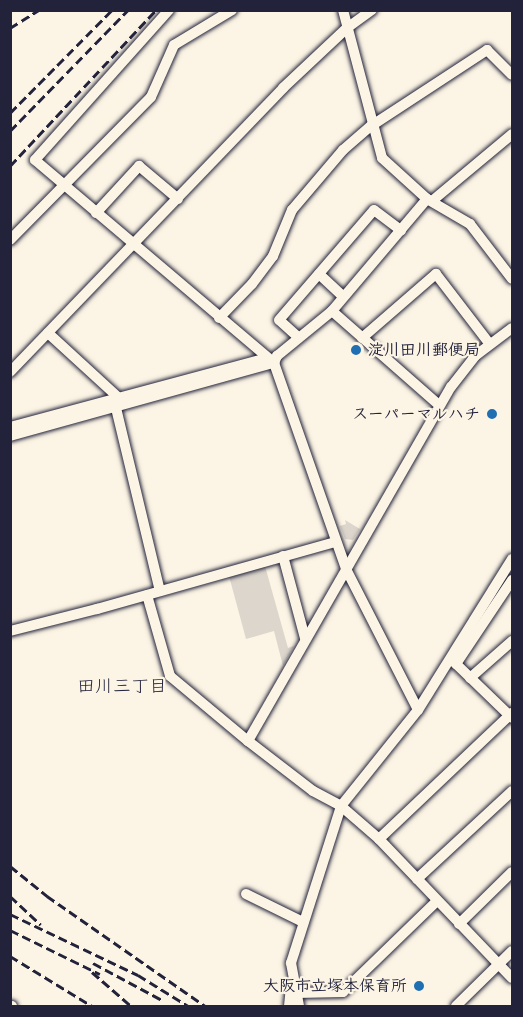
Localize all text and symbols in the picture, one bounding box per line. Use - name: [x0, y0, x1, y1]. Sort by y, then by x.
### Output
- place label: 淀川田川郵便局: [368, 340, 480, 360]
- marker: 淀川田川郵便局: [349, 343, 363, 357]
- place label: スーパーマルハチ: [353, 404, 480, 424]
- marker: スーパーマルハチ: [485, 407, 499, 421]
- district label: 田川三丁目: [77, 675, 167, 697]
- place label: 大阪市立塚本保育所: [263, 976, 407, 996]
- marker: 大阪市立塚本保育所: [412, 979, 426, 993]

